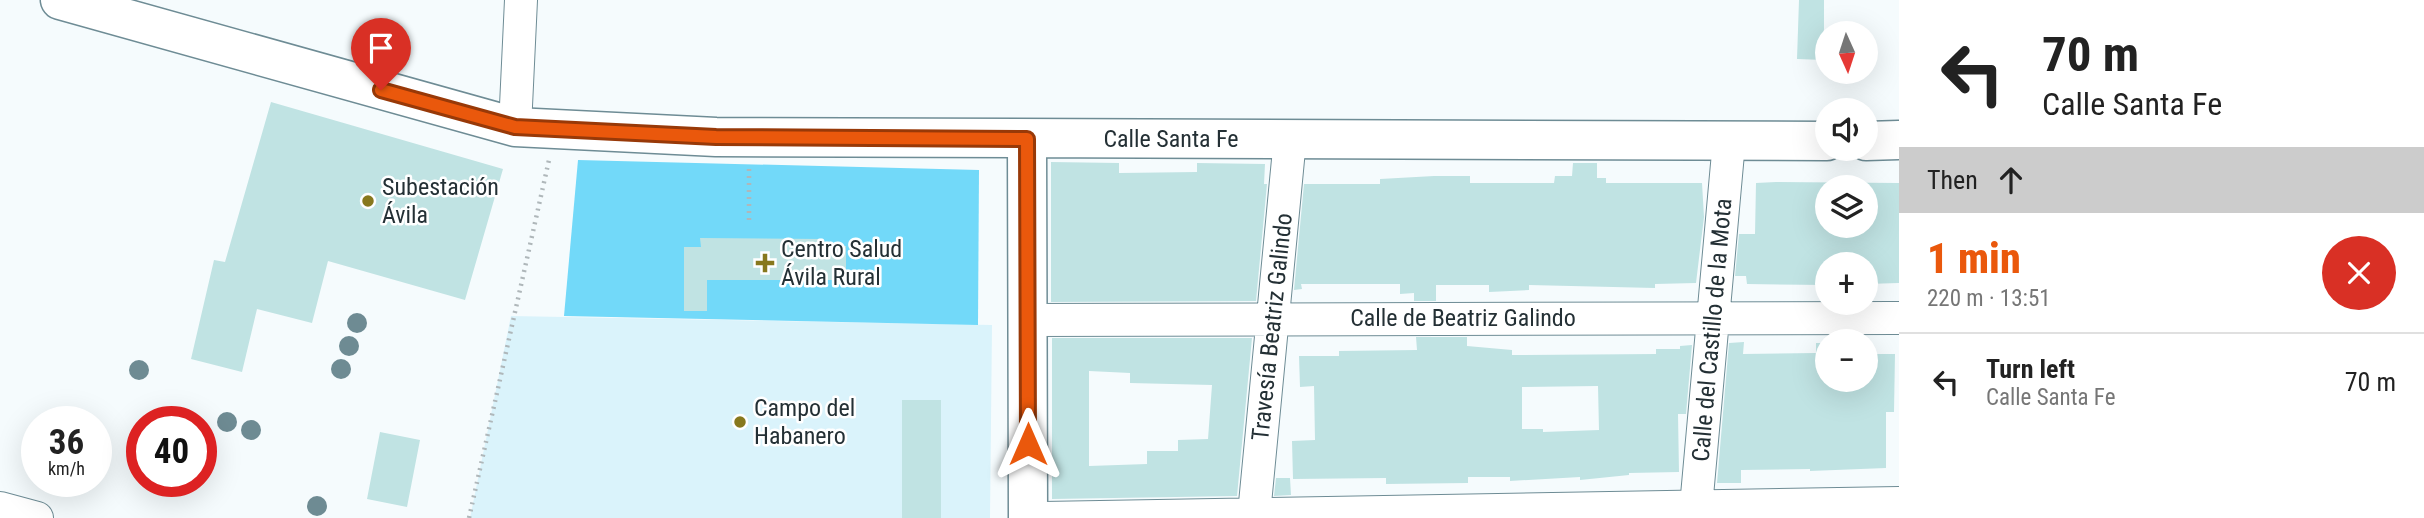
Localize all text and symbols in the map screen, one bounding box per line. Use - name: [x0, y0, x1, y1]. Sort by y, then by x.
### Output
- pin: [351, 18, 411, 90]
- north arrow: [1815, 21, 1878, 84]
- map controls: [1815, 21, 1878, 392]
- text: 70 m: [2042, 26, 2139, 83]
- icon: left: [1927, 28, 2018, 119]
- icon: arrive: [362, 29, 400, 67]
- text: Calle Santa Fe: [2042, 85, 2222, 123]
- button: sound: [1815, 98, 1878, 161]
- street label: Calle Santa Fe: [1103, 125, 1239, 153]
- icon: ahead: [1992, 161, 2030, 199]
- text: Then: [1927, 165, 1978, 195]
- place label: Subestación Ávila: [382, 173, 499, 229]
- button: layers: [1815, 175, 1878, 238]
- marker: Subestación Ávila: [360, 193, 376, 209]
- street label: Calle del Castillo de la Mota: [1687, 197, 1737, 463]
- street label: Travesía Beatriz Galindo: [1246, 212, 1298, 442]
- text: 1 min: [1927, 234, 2021, 283]
- place label: Centro Salud Ávila Rural: [781, 235, 902, 291]
- button: close: [2322, 236, 2396, 310]
- button: +: [1815, 252, 1878, 315]
- marker: Centro Salud Ávila Rural: [755, 253, 775, 273]
- text: 220 m · 13:51: [1927, 285, 2051, 312]
- street label: Calle de Beatriz Galindo: [1350, 304, 1576, 332]
- button: −: [1815, 329, 1878, 392]
- text: Turn left: [1986, 354, 2075, 384]
- icon: left: [1927, 363, 1965, 401]
- text: 70 m: [2345, 367, 2396, 397]
- text: Calle Santa Fe: [1986, 384, 2115, 411]
- place label: Campo del Habanero: [754, 394, 855, 450]
- speed limit sign: 40: [126, 406, 217, 497]
- position arrow: [991, 407, 1065, 481]
- marker: Campo del Habanero: [732, 414, 748, 430]
- text: 36: [49, 422, 84, 463]
- text: km/h: [48, 458, 85, 479]

